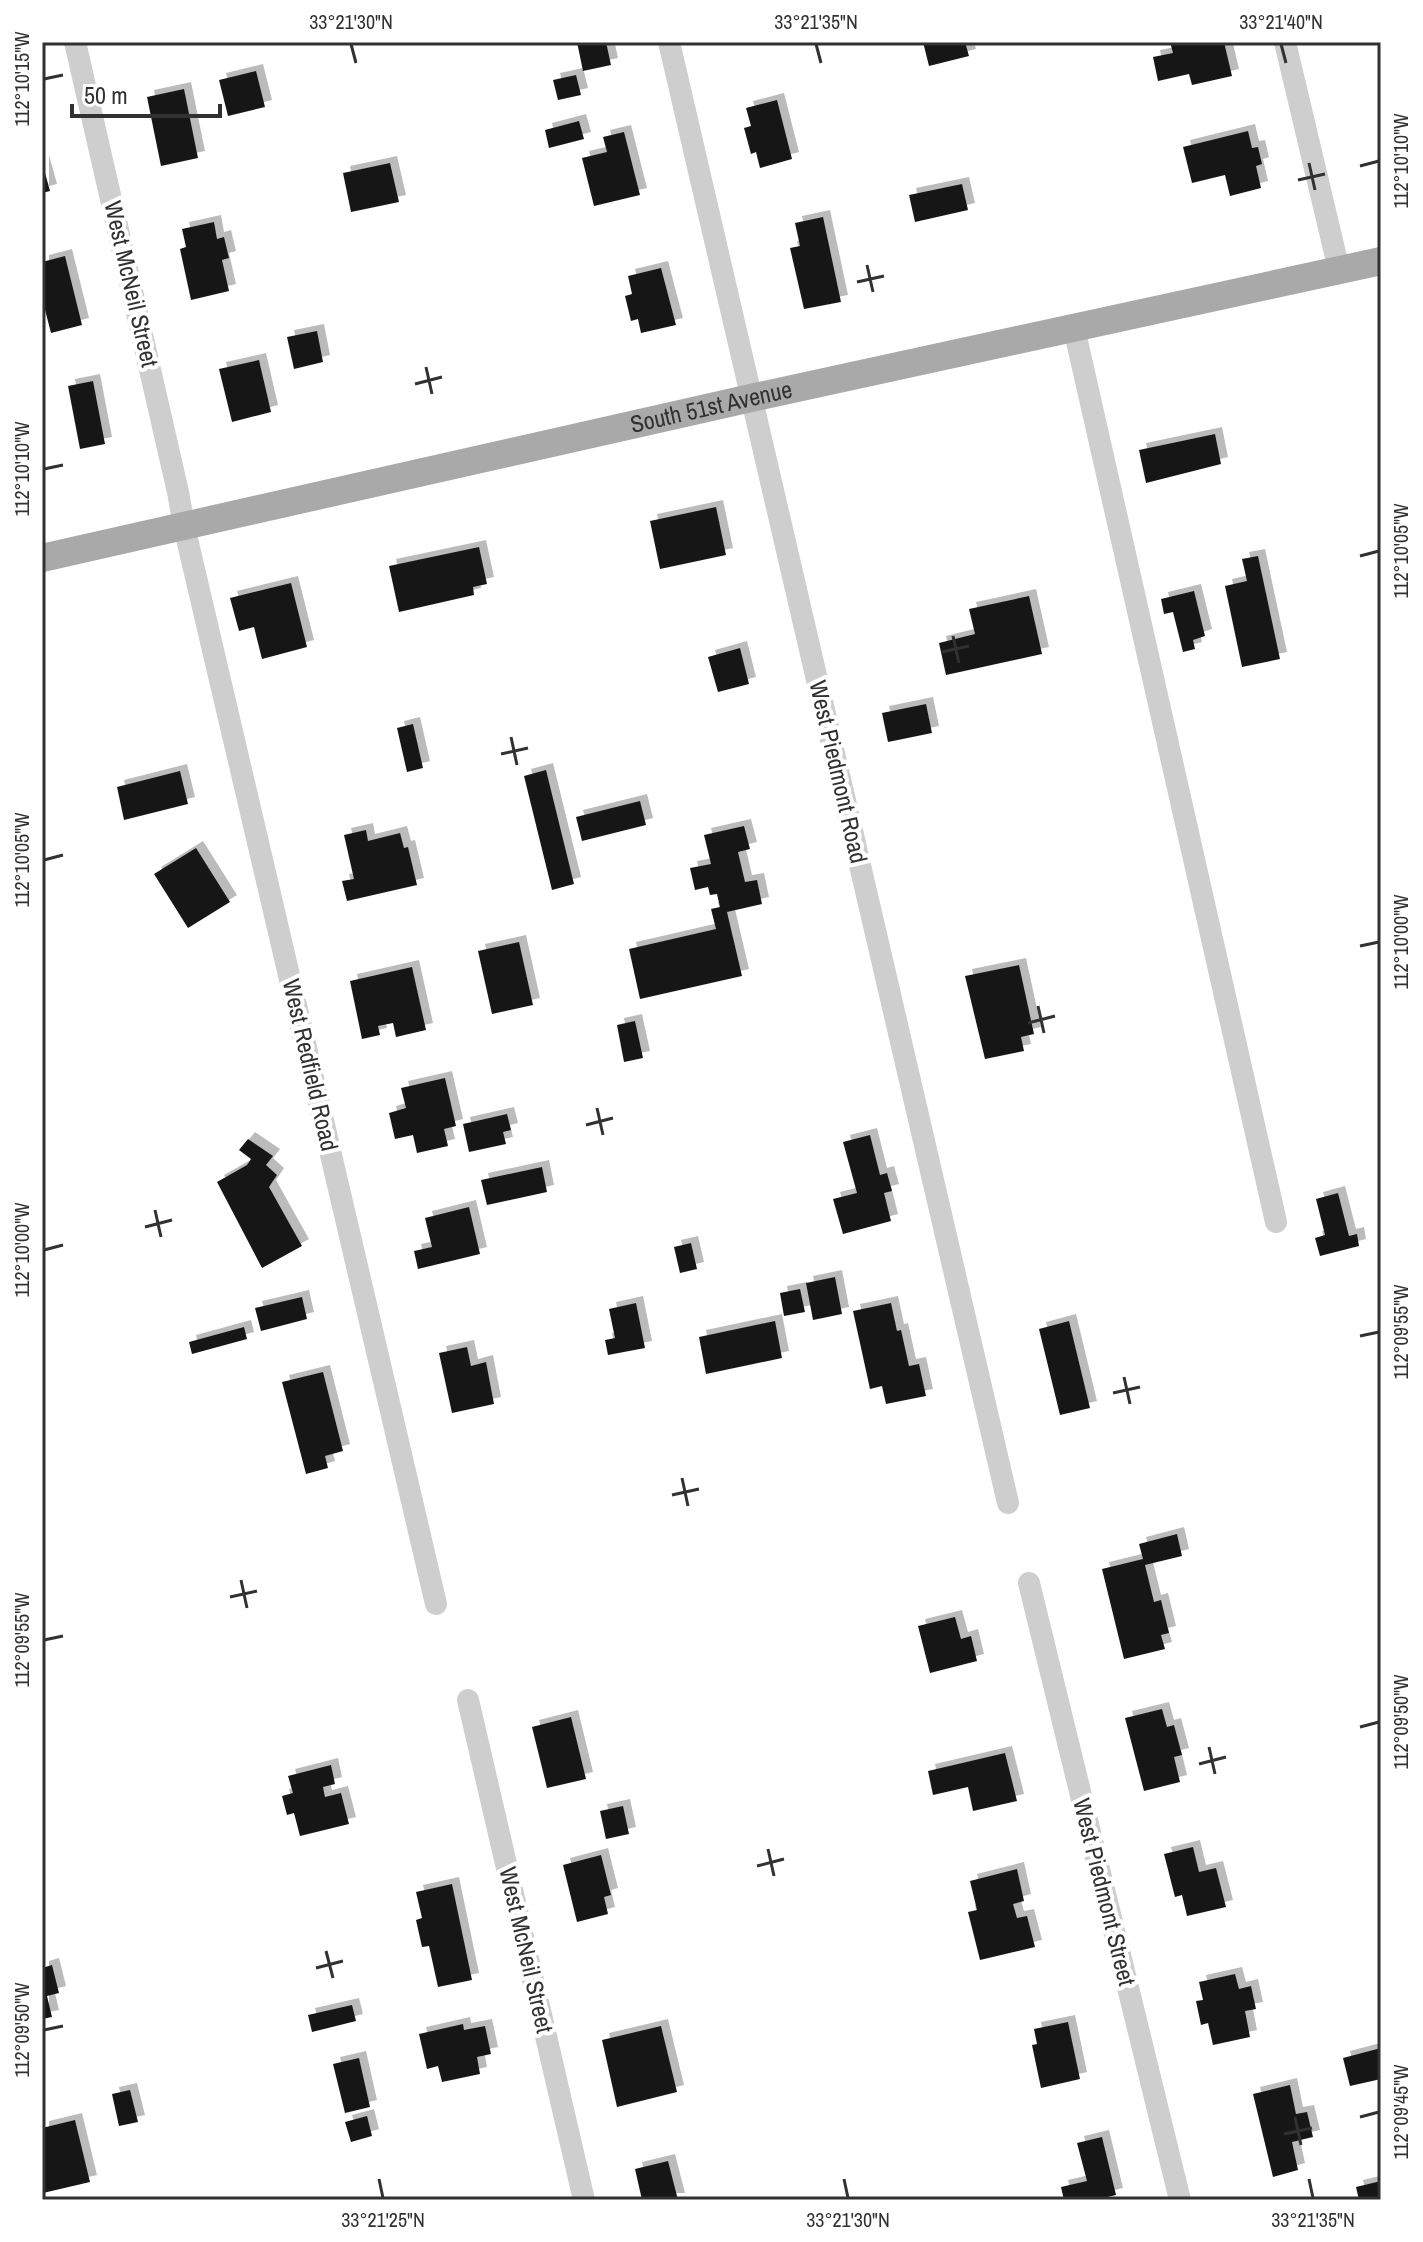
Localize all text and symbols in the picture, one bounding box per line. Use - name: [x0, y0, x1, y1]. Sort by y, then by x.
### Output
- text: 33°21'30"N: [309, 8, 393, 35]
- text: 33°21'35"N: [774, 8, 858, 35]
- text: 33°21'40"N: [1239, 8, 1323, 35]
- text: 112°10'15"W: [8, 31, 35, 127]
- scale bar: [72, 68, 220, 118]
- text: 50 m: [84, 79, 128, 111]
- text: 112°10'10"W: [1387, 113, 1414, 209]
- street label: West McNeil Street: [97, 198, 167, 370]
- street label: South 51st Avenue: [627, 373, 795, 440]
- text: 112°10'10"W: [8, 421, 35, 517]
- text: 112°10'05"W: [1387, 503, 1414, 599]
- street label: West Piedmont Road: [802, 677, 876, 866]
- text: 112°10'05"W: [8, 812, 35, 908]
- text: 112°10'00"W: [1387, 894, 1414, 990]
- street label: West Redfield Road: [276, 976, 346, 1154]
- text: 112°10'00"W: [8, 1202, 35, 1298]
- text: 112°09'55"W: [1387, 1284, 1414, 1380]
- text: 112°09'55"W: [8, 1592, 35, 1688]
- text: 112°09'50"W: [1387, 1674, 1414, 1770]
- street label: West Piedmont Street: [1066, 1795, 1144, 1989]
- street label: West McNeil Street: [492, 1864, 562, 2036]
- text: 112°09'50"W: [8, 1982, 35, 2078]
- text: 112°09'45"W: [1387, 2064, 1414, 2160]
- text: 33°21'25"N: [341, 2206, 425, 2233]
- text: 33°21'30"N: [806, 2206, 890, 2233]
- text: 33°21'35"N: [1271, 2206, 1355, 2233]

